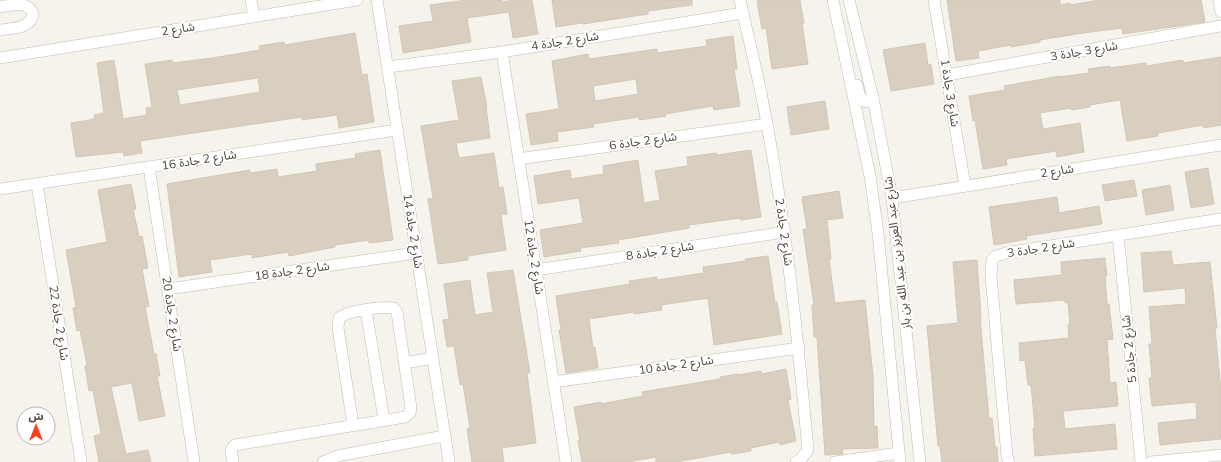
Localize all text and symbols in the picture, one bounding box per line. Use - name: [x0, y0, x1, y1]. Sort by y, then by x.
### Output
- street label: شارع 2: [160, 18, 196, 41]
- street label: شارع 2 جادة 4: [530, 28, 600, 55]
- street label: شارع 3 جادة 3: [1049, 37, 1119, 66]
- street label: شارع 3 جادة 1: [936, 58, 963, 128]
- street label: شارع 2 جادة 6: [608, 128, 678, 155]
- street label: شارع 2 جادة 16: [160, 146, 238, 175]
- street label: شارع 2: [1039, 160, 1075, 183]
- street label: شارع عبد العزيز بن عبد الله بن باز: [880, 176, 915, 331]
- street label: شارع 2 جادة 14: [398, 192, 427, 270]
- street label: شارع 2 جادة 2: [770, 197, 797, 267]
- street label: شارع 2 جادة 12: [519, 218, 548, 296]
- street label: شارع 2 جادة 3: [1006, 235, 1076, 262]
- street label: شارع 2 جادة 8: [625, 238, 695, 265]
- street label: شارع 2 جادة 18: [253, 258, 331, 285]
- street label: شارع 2 جادة 20: [157, 275, 186, 353]
- street label: شارع 2 جادة 22: [44, 284, 73, 362]
- street label: شارع 2 جادة 5: [1117, 314, 1142, 384]
- street label: شارع 2 جادة 10: [637, 352, 715, 379]
- north arrow: [16, 406, 56, 446]
- text: ش: [28, 409, 44, 423]

